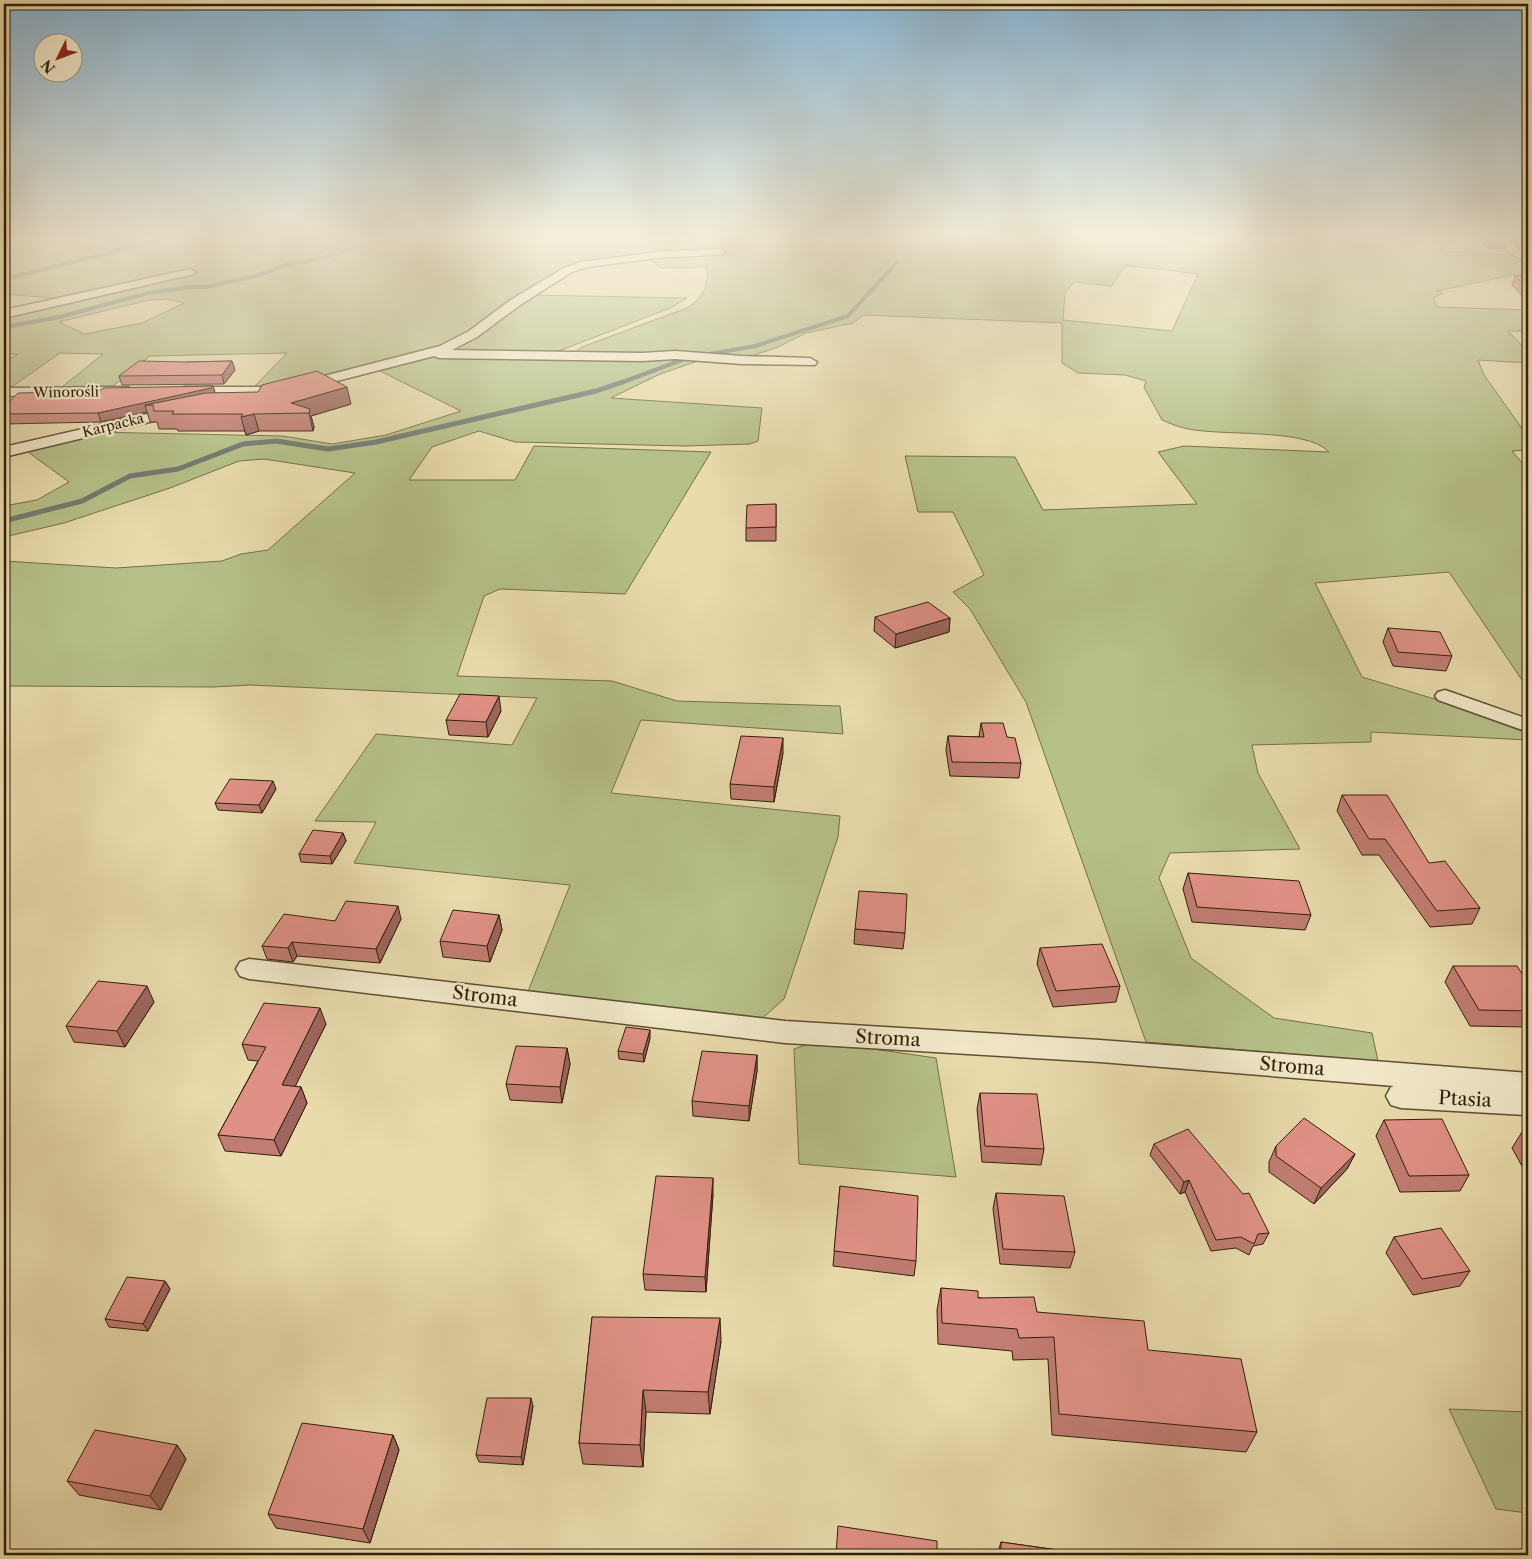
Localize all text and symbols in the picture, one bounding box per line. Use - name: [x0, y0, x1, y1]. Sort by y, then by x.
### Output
- north arrow: [32, 32, 82, 82]
- text: N: [38, 56, 59, 77]
- street label: Winorośli: [32, 382, 99, 402]
- street label: Karpacka: [80, 409, 146, 441]
- street label: Stroma: [451, 981, 519, 1011]
- street label: Stroma: [855, 1025, 921, 1051]
- street label: Stroma: [1259, 1052, 1325, 1080]
- street label: Ptasia: [1438, 1086, 1492, 1112]

